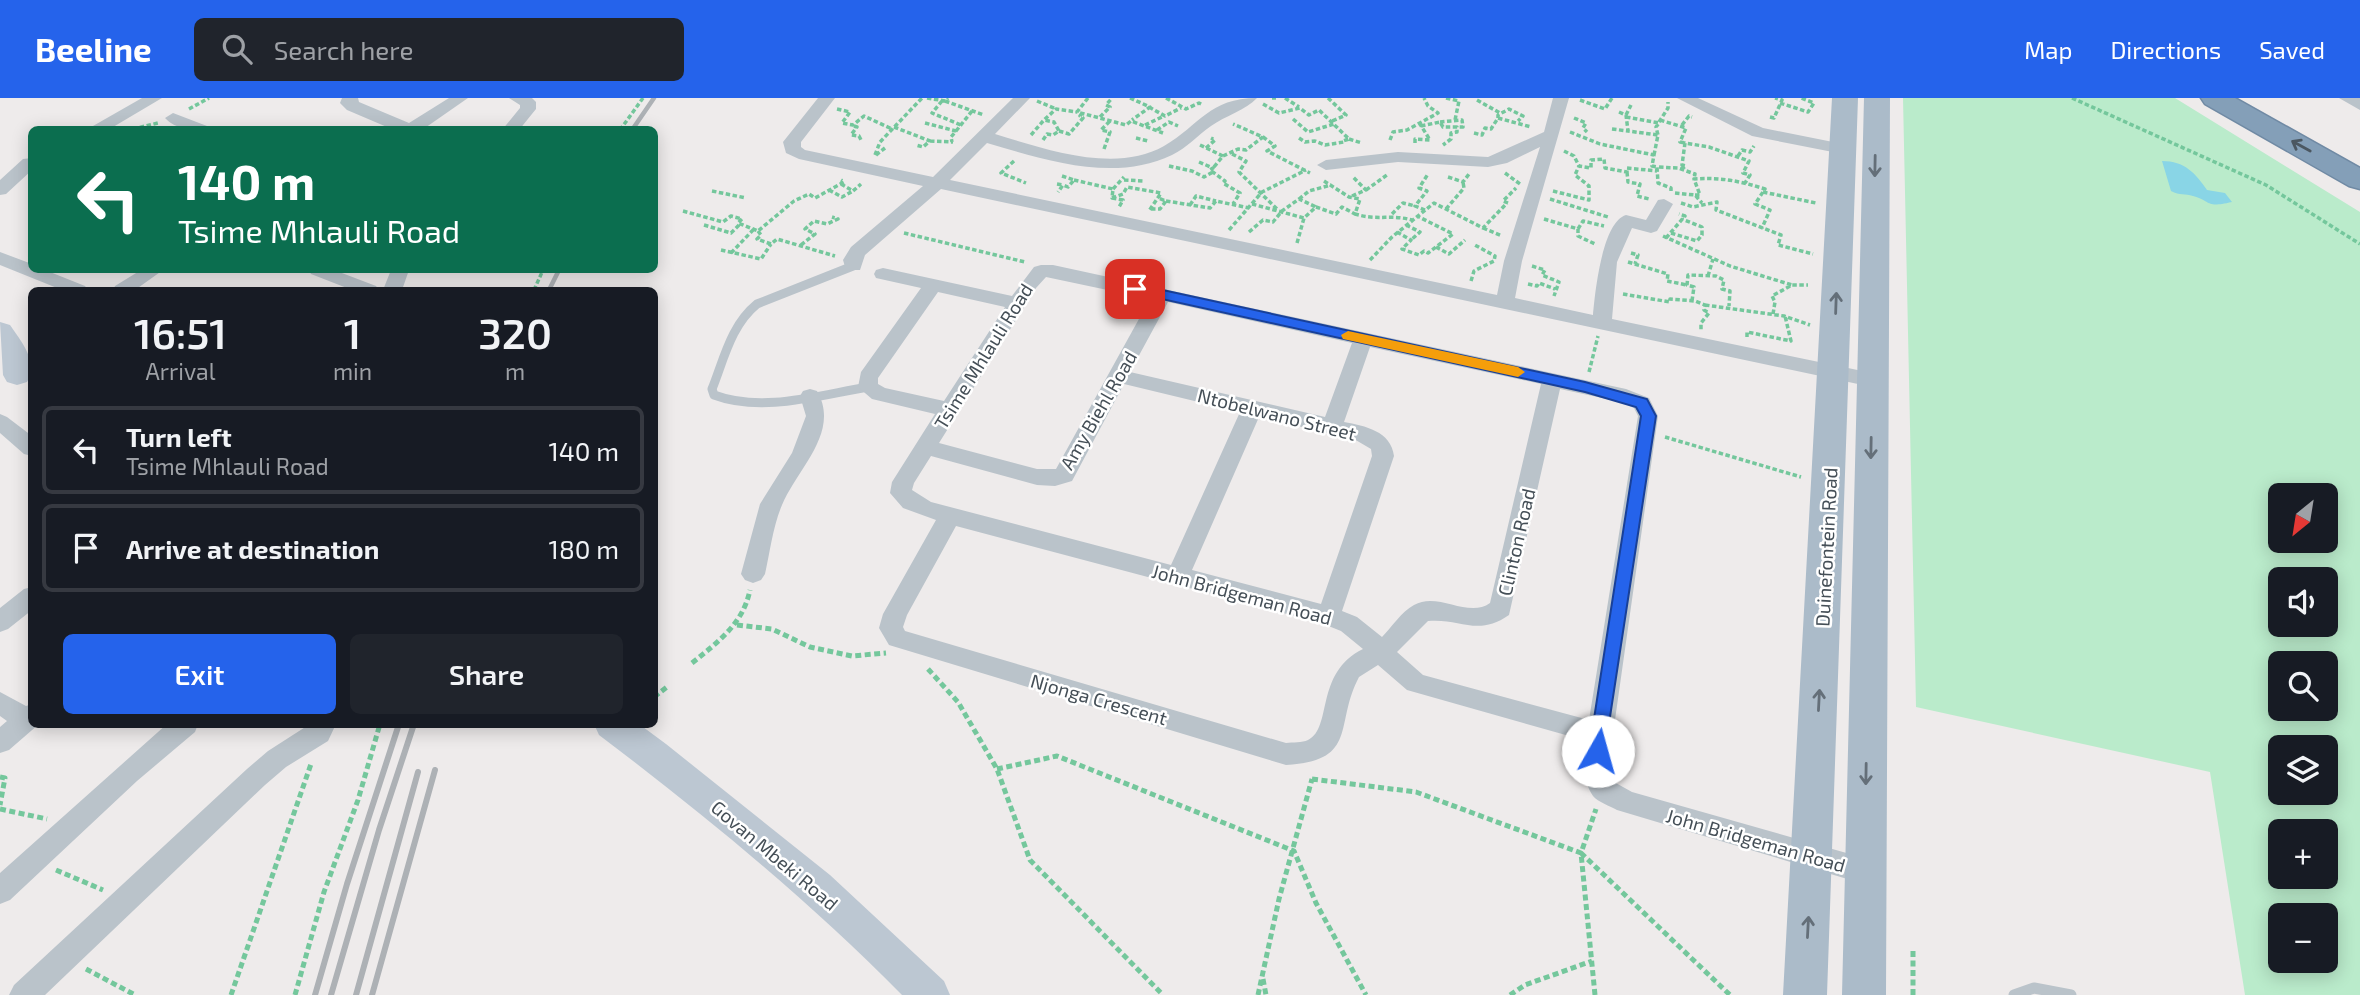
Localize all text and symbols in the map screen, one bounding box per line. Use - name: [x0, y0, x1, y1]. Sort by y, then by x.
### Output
- search box: [194, 18, 684, 81]
- text: Beeline: [35, 29, 152, 69]
- icon: search: [218, 30, 256, 68]
- text: Search here: [274, 34, 413, 65]
- text: Map: [2024, 35, 2072, 64]
- text: Directions: [2110, 35, 2221, 64]
- text: Saved: [2259, 35, 2325, 64]
- one-way arrow: [2291, 139, 2311, 153]
- text: 140 m: [178, 151, 315, 210]
- icon: left: [63, 154, 154, 245]
- one-way arrow: [1868, 154, 1882, 177]
- text: Tsime Mhlauli Road: [178, 211, 460, 249]
- pin: [1105, 259, 1165, 319]
- icon: arrive: [1116, 270, 1154, 308]
- street label: Tsime Mhlauli Road: [929, 279, 1037, 433]
- one-way arrow: [1830, 292, 1843, 315]
- text: 16:51: [134, 307, 227, 357]
- text: 1: [344, 307, 361, 357]
- text: 320: [478, 307, 552, 357]
- street label: Amy Biehl Road: [1055, 347, 1141, 473]
- text: Arrival: [145, 357, 215, 385]
- text: min: [333, 357, 372, 385]
- text: m: [505, 357, 525, 385]
- street label: Ntobelwano Street: [1195, 383, 1359, 445]
- text: Turn left: [126, 421, 232, 452]
- icon: left: [67, 431, 105, 469]
- text: 140 m: [548, 435, 619, 466]
- one-way arrow: [1864, 436, 1878, 459]
- text: Tsime Mhlauli Road: [126, 452, 329, 480]
- street label: Duinefontein Road: [1810, 467, 1842, 627]
- north arrow: [2268, 483, 2338, 553]
- map controls: [2268, 483, 2338, 973]
- street label: Clinton Road: [1493, 486, 1539, 598]
- icon: arrive: [67, 529, 105, 567]
- text: Arrive at destination: [126, 533, 379, 564]
- text: 180 m: [549, 533, 619, 564]
- street label: John Bridgeman Road: [1149, 559, 1335, 629]
- button: sound: [2268, 567, 2338, 637]
- button: Exit: [63, 634, 336, 714]
- button: Share: [350, 634, 623, 714]
- button: search: [2268, 651, 2338, 721]
- street label: Njonga Crescent: [1028, 669, 1170, 729]
- one-way arrow: [1813, 688, 1826, 711]
- position arrow: [1561, 714, 1635, 788]
- button: layers: [2268, 735, 2338, 805]
- one-way arrow: [1859, 762, 1872, 785]
- street label: Govan Mbeki Road: [707, 795, 843, 915]
- street label: John Bridgeman Road: [1664, 803, 1848, 877]
- button: +: [2268, 819, 2338, 889]
- button: −: [2268, 903, 2338, 973]
- one-way arrow: [1802, 916, 1815, 939]

